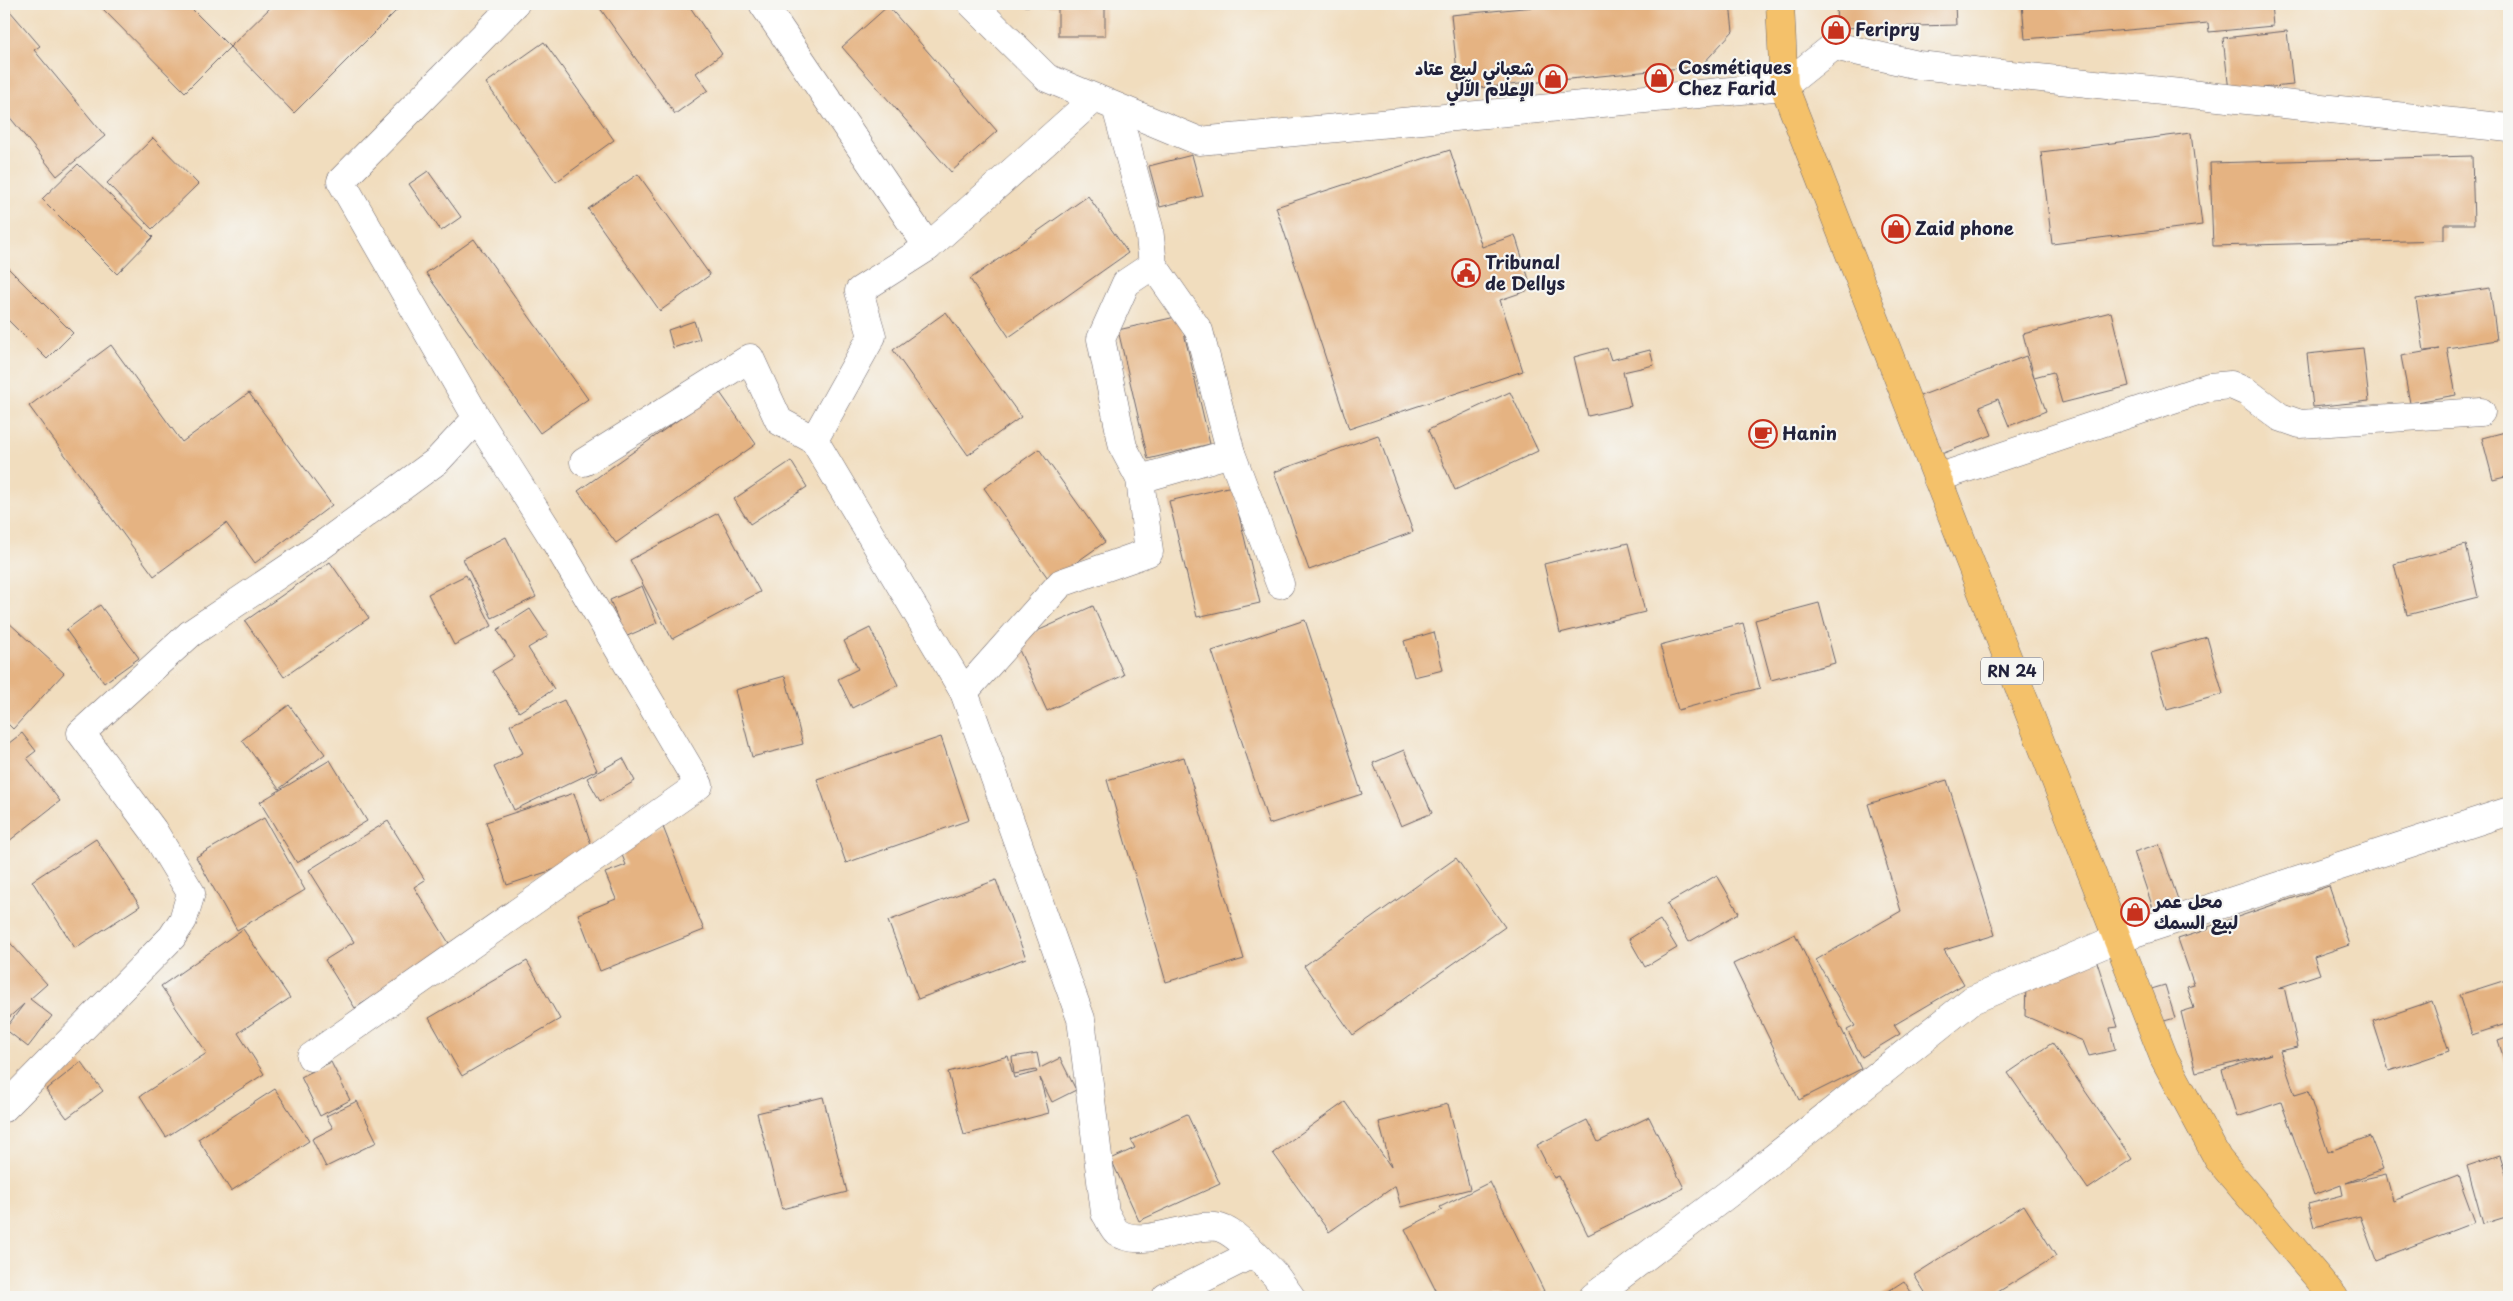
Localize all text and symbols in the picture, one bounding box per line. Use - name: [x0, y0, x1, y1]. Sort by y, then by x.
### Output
- shop icon: Feripry: [1821, 15, 1851, 45]
- place label: Feripry: [1855, 15, 1920, 42]
- place label: Cosmétiques Chez Farid: [1678, 53, 1792, 101]
- place label: شعباني لبيع عتاد الإعلام الآلي: [1415, 54, 1534, 106]
- shop icon: Cosmétiques Chez Farid: [1644, 63, 1674, 93]
- shop icon: شعباني لبيع عتاد الإعلام الآلي: [1538, 64, 1568, 94]
- shop icon: Zaid phone: [1881, 214, 1911, 244]
- place label: Zaid phone: [1915, 214, 2014, 241]
- place label: Tribunal de Dellys: [1485, 248, 1566, 296]
- public building icon: Tribunal de Dellys: [1451, 258, 1481, 288]
- cafe icon: Hanin: [1748, 419, 1778, 449]
- place label: Hanin: [1782, 419, 1837, 446]
- road number: RN 24: [1981, 658, 2043, 684]
- place label: محل عمر لبيع السمك: [2152, 887, 2238, 936]
- shop icon: محل عمر لبيع السمك: [2120, 897, 2150, 927]

